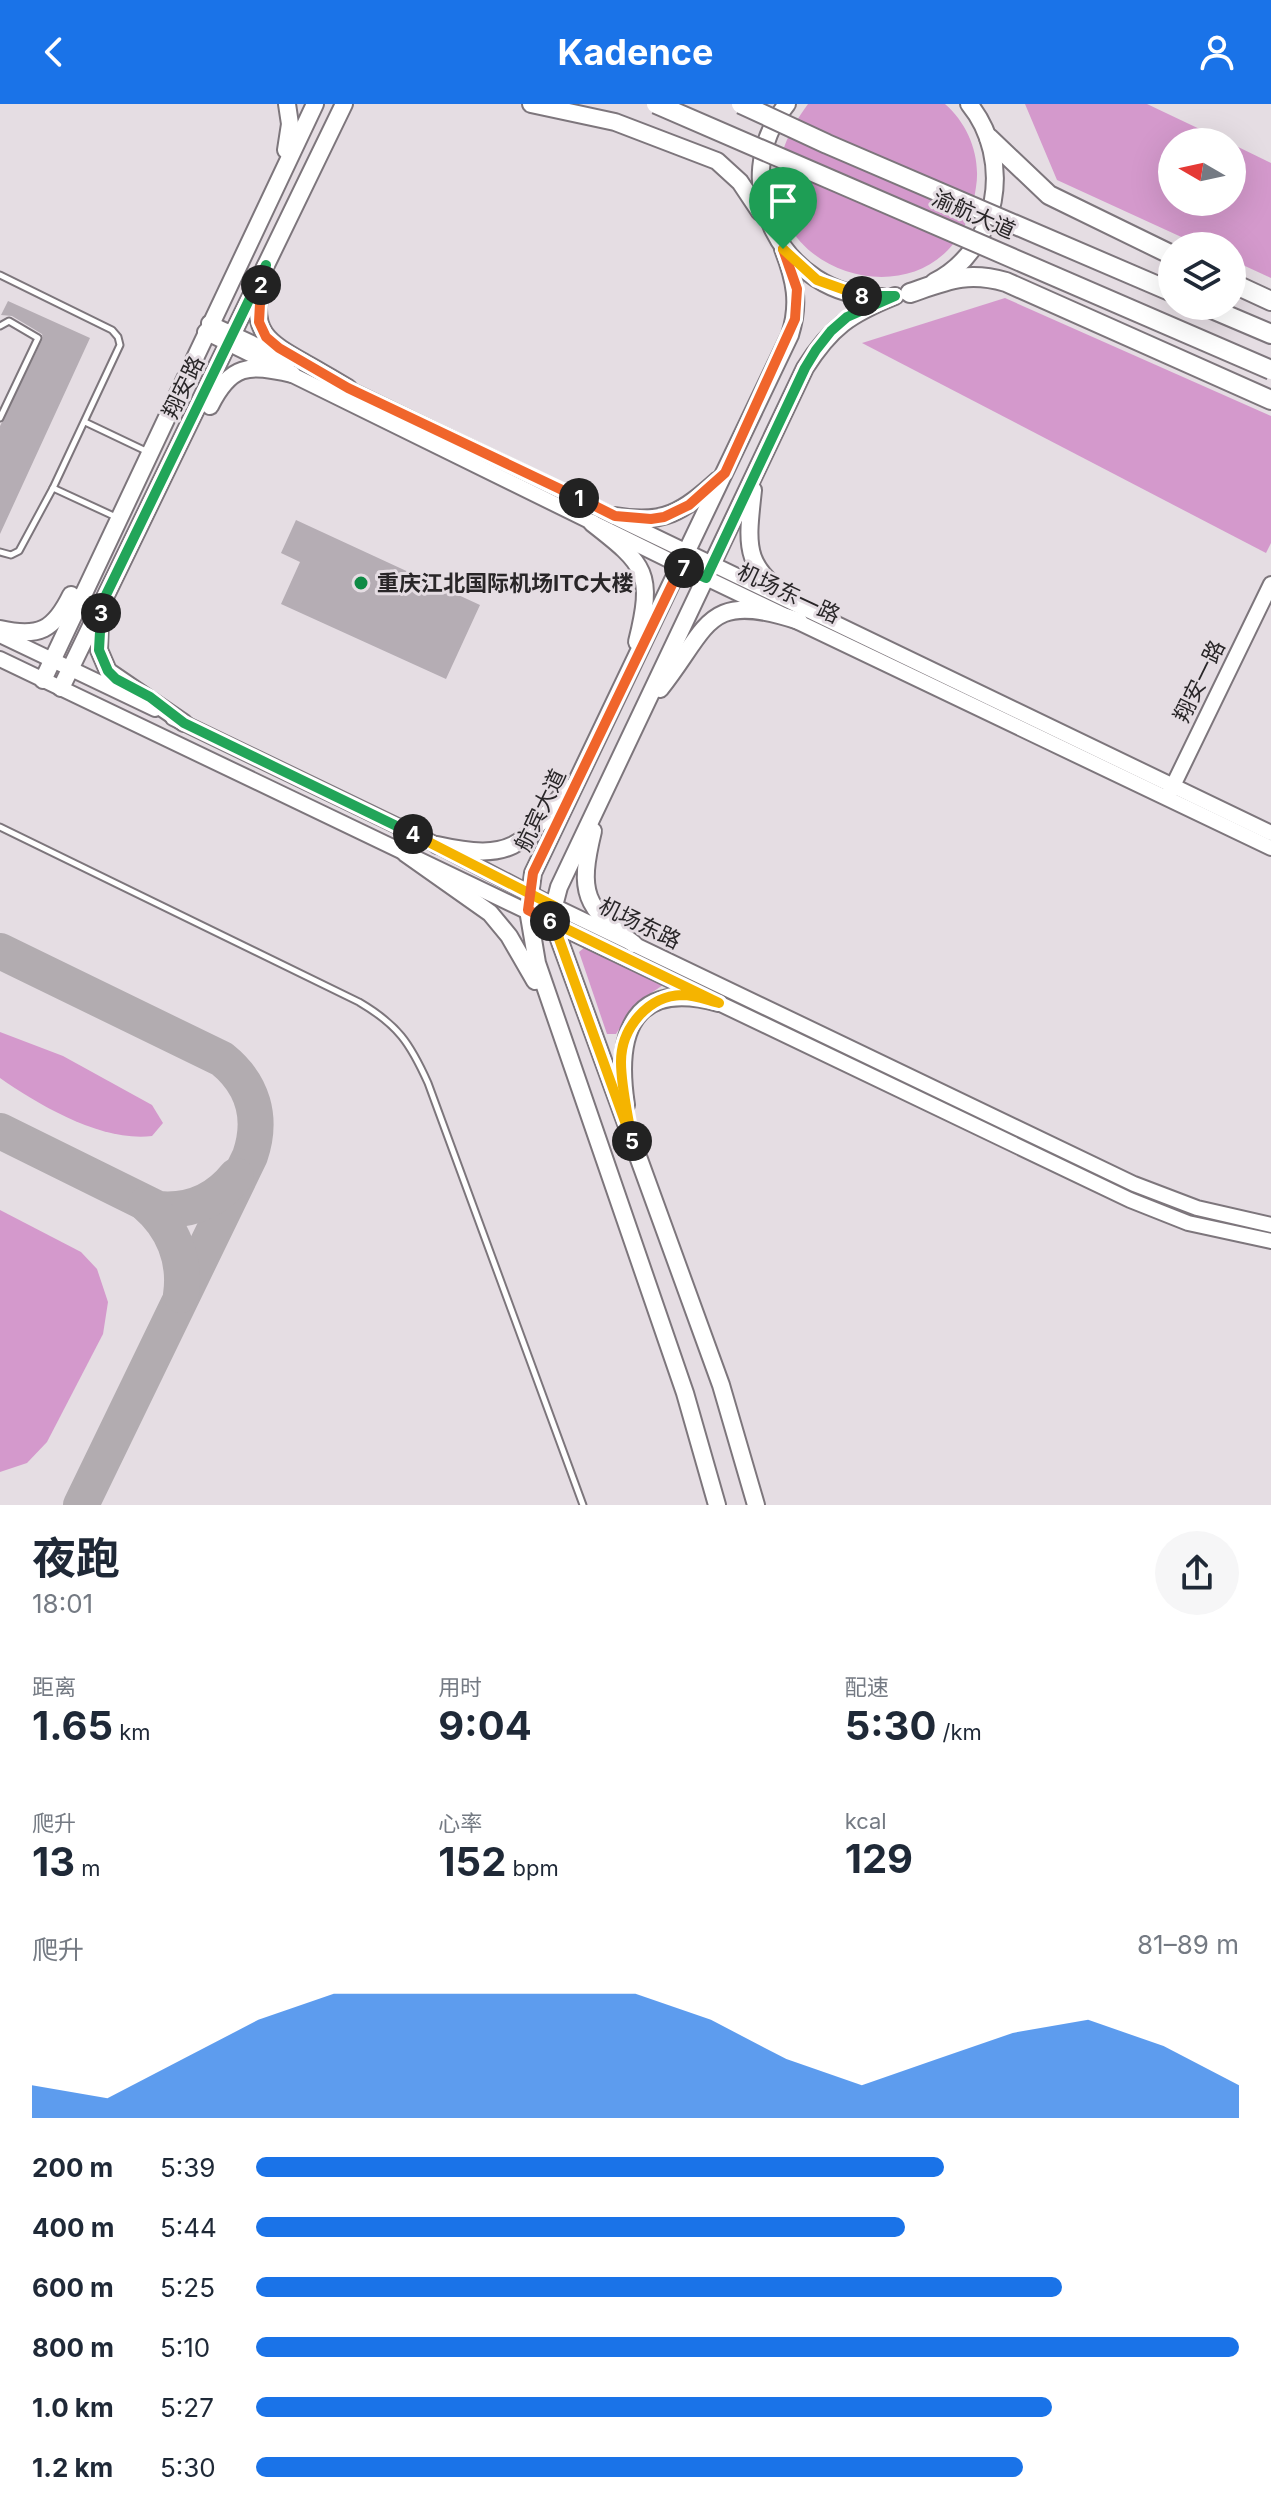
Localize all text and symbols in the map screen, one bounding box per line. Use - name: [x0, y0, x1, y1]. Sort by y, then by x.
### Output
- icon: back: [32, 30, 76, 74]
- text: Kadence: [558, 30, 713, 74]
- icon: person: [1195, 30, 1239, 74]
- north arrow: [1158, 128, 1246, 216]
- map controls: [1158, 128, 1246, 320]
- pin: [749, 167, 817, 249]
- icon: arrive: [761, 179, 805, 223]
- street label: 渝航大道: [929, 184, 1019, 244]
- button: layers: [1158, 232, 1246, 320]
- pin: 2: [241, 265, 281, 305]
- text: 2: [254, 272, 268, 298]
- pin: 8: [842, 276, 882, 316]
- text: 8: [855, 283, 869, 309]
- street label: 翔安路: [157, 352, 209, 422]
- pin: 1: [559, 478, 599, 518]
- text: 1: [574, 485, 584, 511]
- pin: 7: [664, 548, 704, 588]
- text: 7: [678, 555, 690, 581]
- street label: 机场东一路: [734, 558, 844, 628]
- place label: 重庆江北国际机场ITC大楼: [377, 570, 633, 596]
- marker: 重庆江北国际机场ITC大楼: [352, 574, 370, 592]
- pin: 3: [81, 593, 121, 633]
- text: 3: [94, 600, 108, 626]
- street label: 翔安一路: [1168, 636, 1230, 726]
- street label: 航宾大道: [509, 765, 571, 855]
- pin: 4: [393, 814, 433, 854]
- text: 4: [406, 821, 420, 847]
- street label: 机场东路: [595, 892, 685, 954]
- pin: 6: [530, 901, 570, 941]
- text: 6: [543, 908, 557, 934]
- pin: 5: [612, 1121, 652, 1161]
- text: 5: [625, 1128, 639, 1154]
- text: 夜跑: [32, 1531, 120, 1585]
- button: share: [1155, 1531, 1239, 1615]
- text: 18:01: [32, 1588, 93, 1619]
- text: 距离: [32, 1674, 76, 1700]
- text: 用时: [438, 1674, 482, 1700]
- text: 配速: [845, 1674, 889, 1700]
- text: 1.65: [32, 1701, 113, 1750]
- text: 9:04: [438, 1701, 532, 1750]
- text: 5:30: [845, 1701, 936, 1750]
- text: km: [113, 1719, 151, 1745]
- text: /km: [936, 1719, 982, 1745]
- text: kcal: [845, 1808, 887, 1834]
- text: 爬升: [32, 1810, 76, 1836]
- text: 心率: [438, 1810, 482, 1836]
- text: 129: [845, 1834, 913, 1883]
- text: 13: [32, 1837, 75, 1886]
- text: 152: [438, 1837, 506, 1886]
- text: m: [75, 1855, 101, 1881]
- text: bpm: [506, 1855, 559, 1881]
- text: 81–89 m: [1137, 1929, 1239, 1960]
- text: 爬升: [32, 1934, 84, 1965]
- text: 200 m: [32, 2152, 113, 2183]
- text: 5:39: [160, 2152, 215, 2183]
- text: 400 m: [32, 2212, 115, 2243]
- text: 5:44: [160, 2212, 217, 2243]
- text: 600 m: [32, 2272, 114, 2303]
- text: 5:25: [160, 2272, 215, 2303]
- text: 800 m: [32, 2332, 114, 2363]
- text: 5:10: [160, 2332, 210, 2363]
- text: 1.0 km: [32, 2392, 114, 2423]
- text: 5:27: [160, 2392, 214, 2423]
- text: 1.2 km: [32, 2452, 113, 2483]
- text: 5:30: [160, 2452, 216, 2483]

